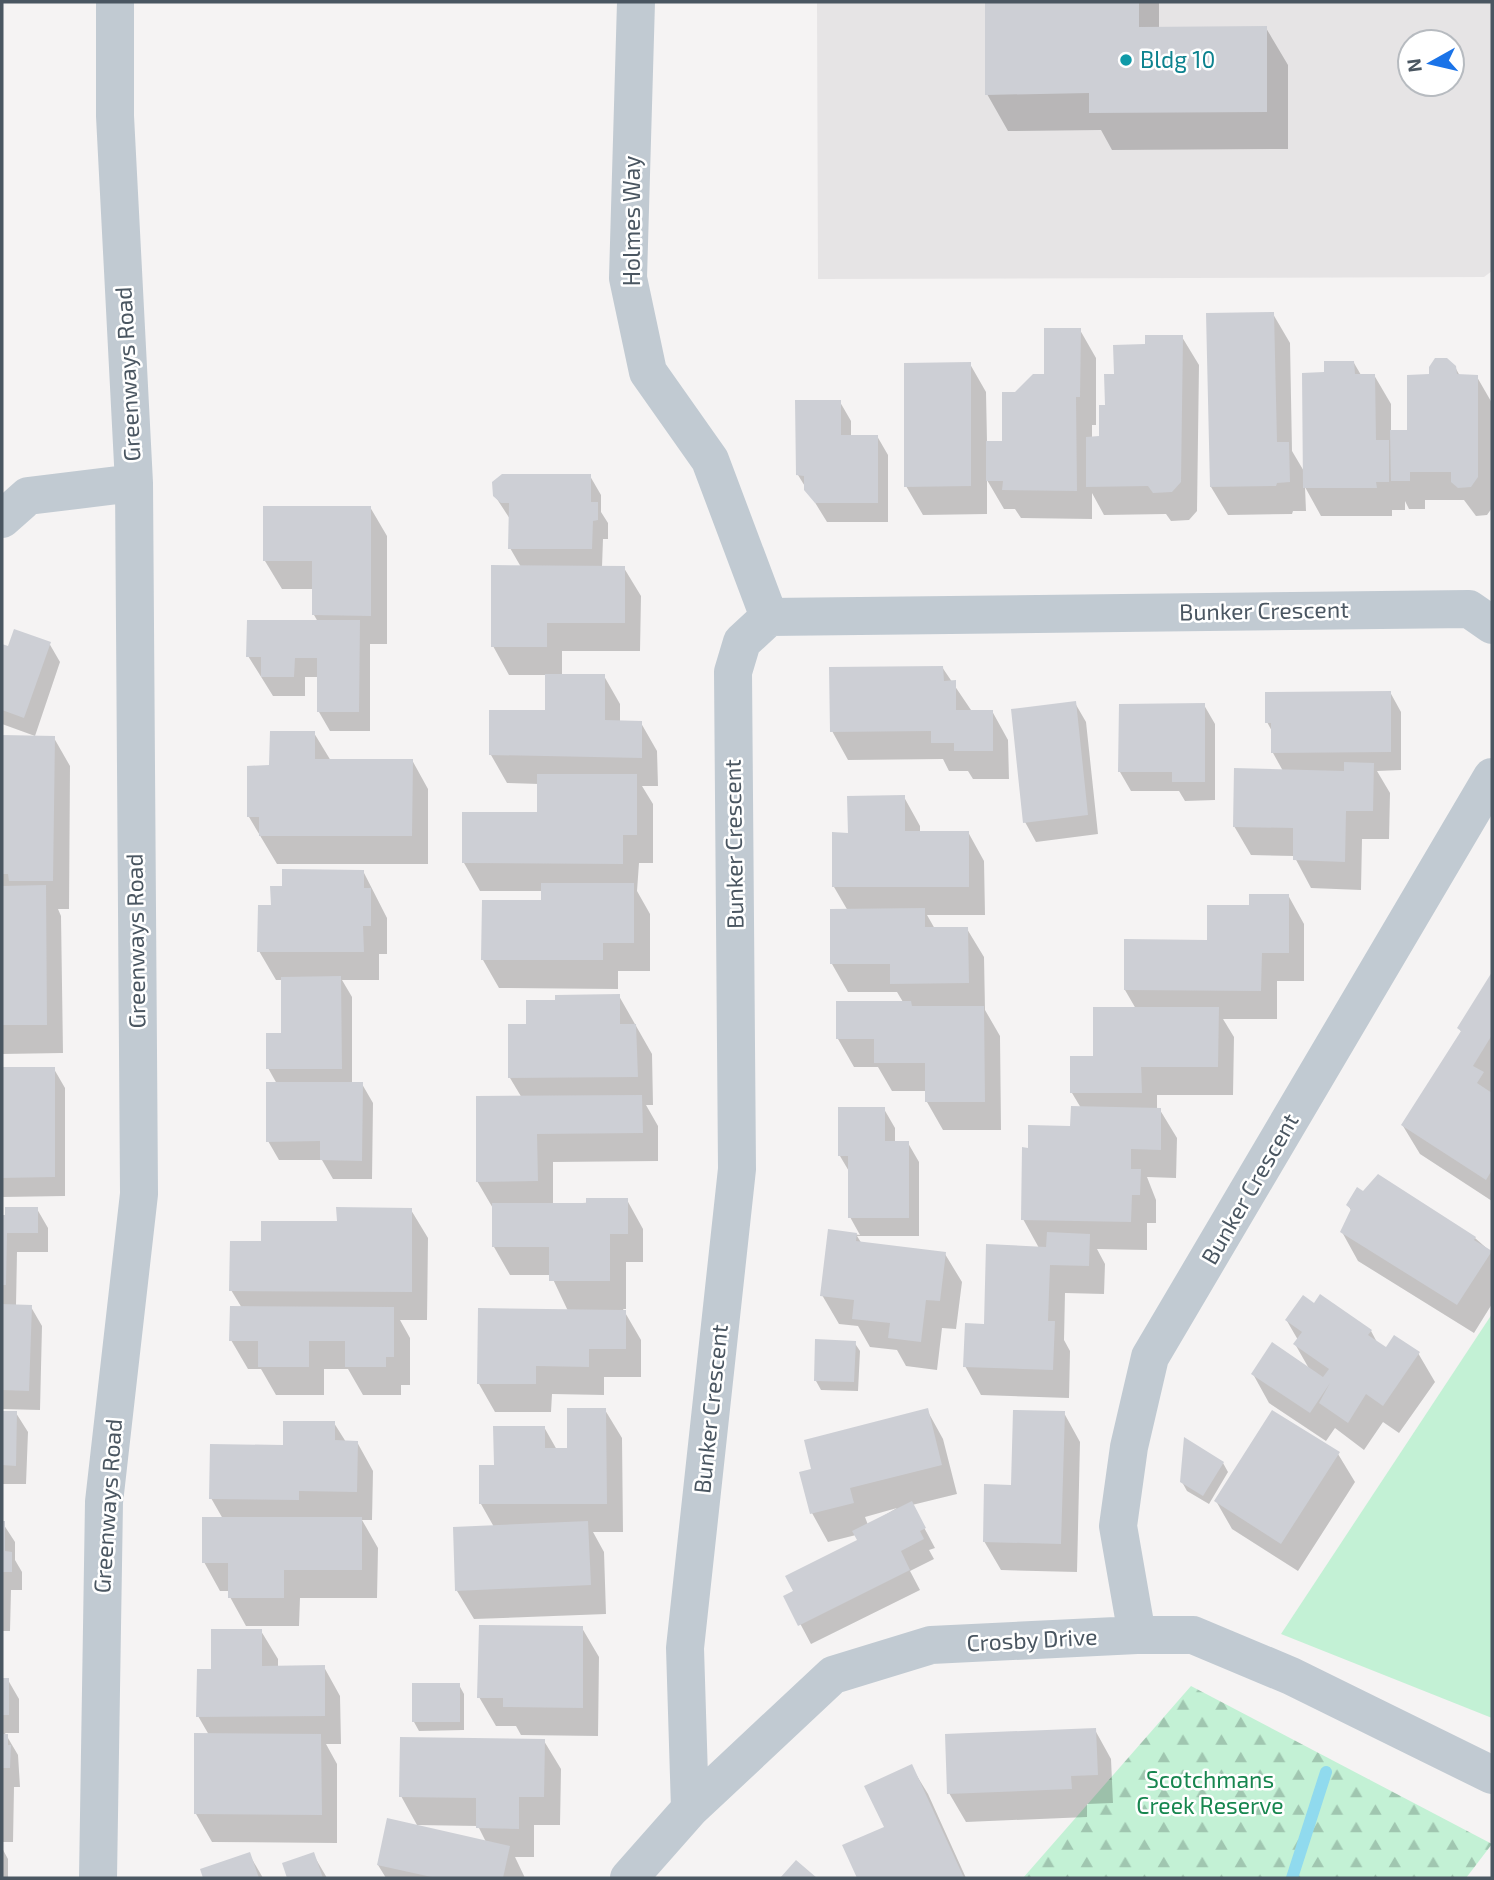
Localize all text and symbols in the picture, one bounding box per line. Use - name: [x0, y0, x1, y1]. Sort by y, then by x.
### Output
- north arrow: [1396, 28, 1466, 98]
- place label: Bldg 10: [1140, 45, 1215, 73]
- marker: Bldg 10: [1118, 52, 1134, 68]
- text: N: [1401, 57, 1426, 74]
- street label: Holmes Way: [617, 156, 645, 286]
- street label: Greenways Road: [108, 286, 146, 462]
- street label: Bunker Crescent: [1179, 595, 1349, 625]
- street label: Bunker Crescent: [718, 759, 748, 929]
- street label: Greenways Road: [119, 853, 151, 1029]
- street label: Bunker Crescent: [1195, 1108, 1304, 1269]
- street label: Bunker Crescent: [687, 1323, 733, 1495]
- street label: Greenways Road: [87, 1418, 127, 1594]
- street label: Crosby Drive: [966, 1622, 1098, 1656]
- park label: Scotchmans Creek Reserve: [1136, 1765, 1284, 1819]

